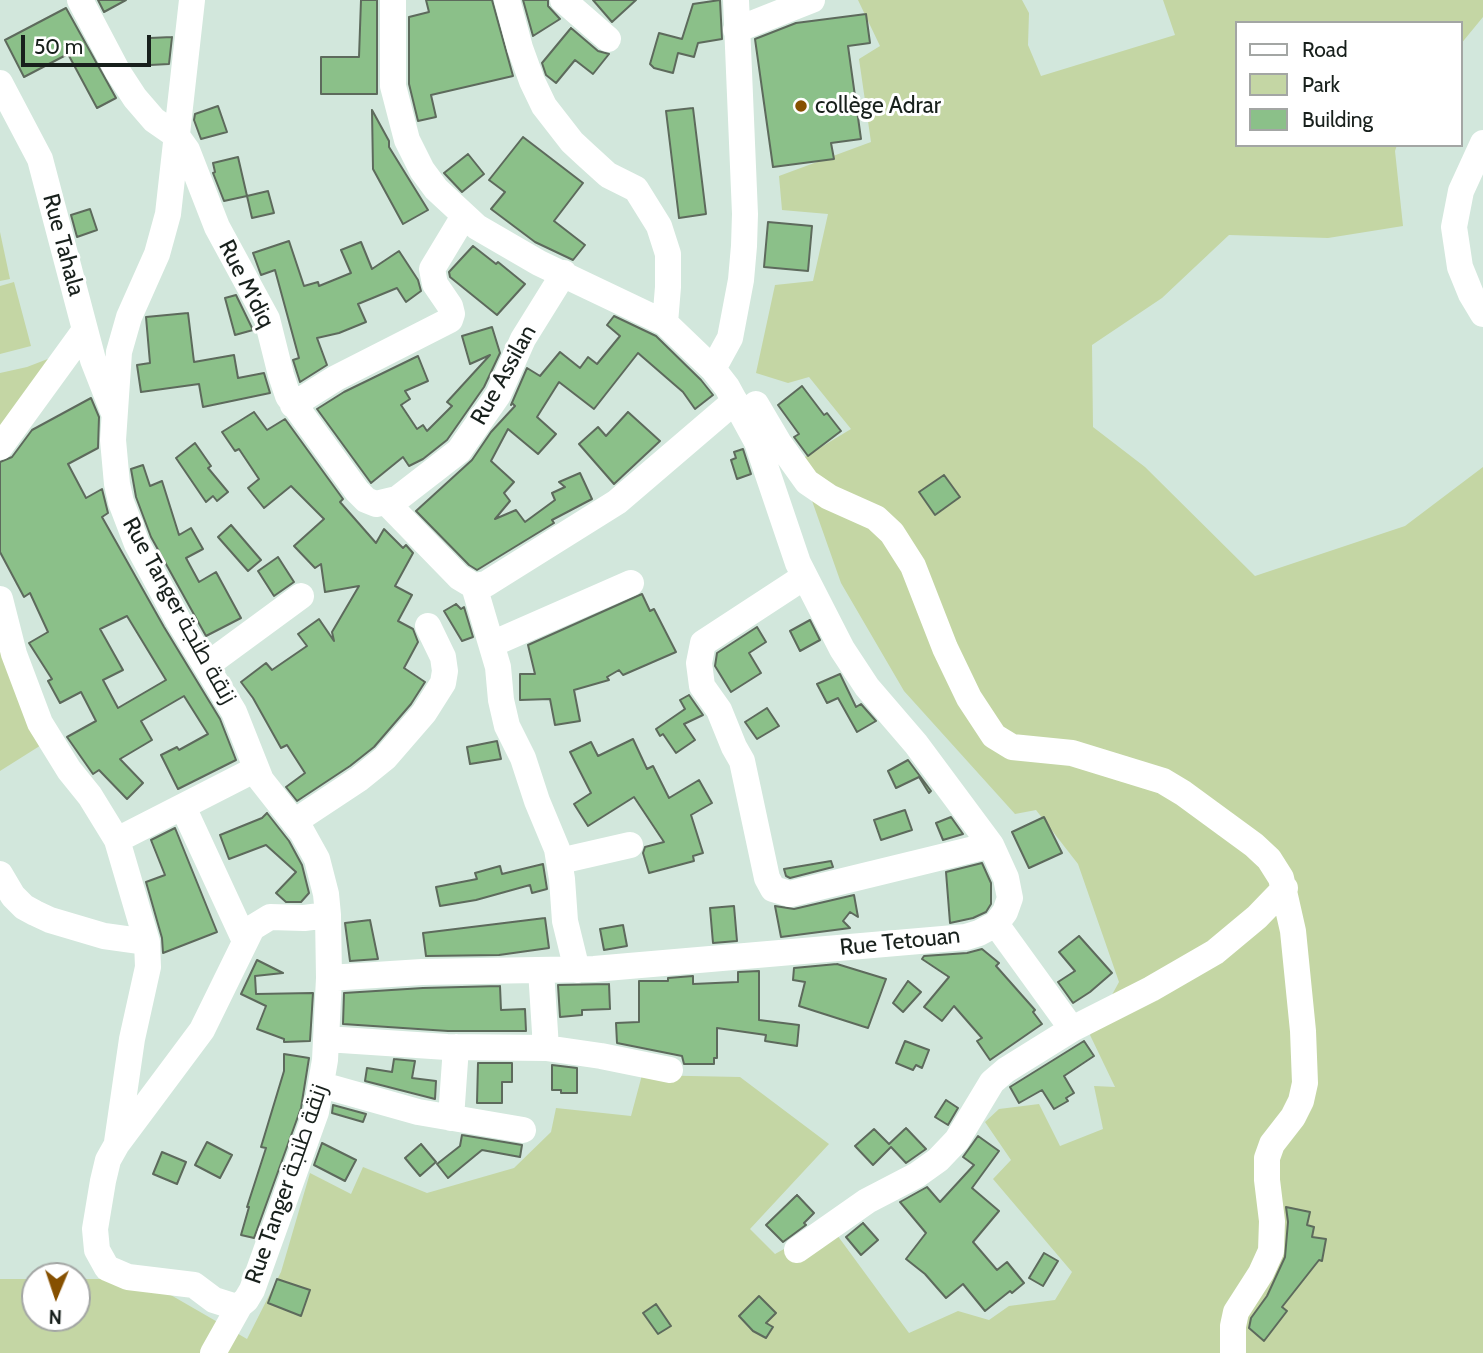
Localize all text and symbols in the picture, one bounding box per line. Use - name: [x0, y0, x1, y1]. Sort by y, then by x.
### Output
- scale bar: [24, 21, 154, 65]
- legend: [1234, 21, 1462, 147]
- text: 50 m: [34, 34, 83, 59]
- text: Road: [1302, 37, 1348, 62]
- text: Park: [1302, 72, 1340, 97]
- place label: collège Adrar: [815, 92, 941, 120]
- marker: collège Adrar: [793, 98, 809, 114]
- text: Building: [1302, 107, 1373, 132]
- street label: Rue Tahala: [36, 191, 90, 299]
- street label: Rue M'diq: [212, 235, 280, 333]
- street label: Rue Assilan: [465, 320, 543, 430]
- street label: Rue Tanger زنقة طنجة: [116, 513, 242, 709]
- street label: Rue Tetouan: [838, 922, 962, 962]
- street label: Rue Tanger زنقة طنجة: [240, 1081, 334, 1287]
- north arrow: [21, 1262, 91, 1332]
- text: N: [48, 1305, 62, 1328]

